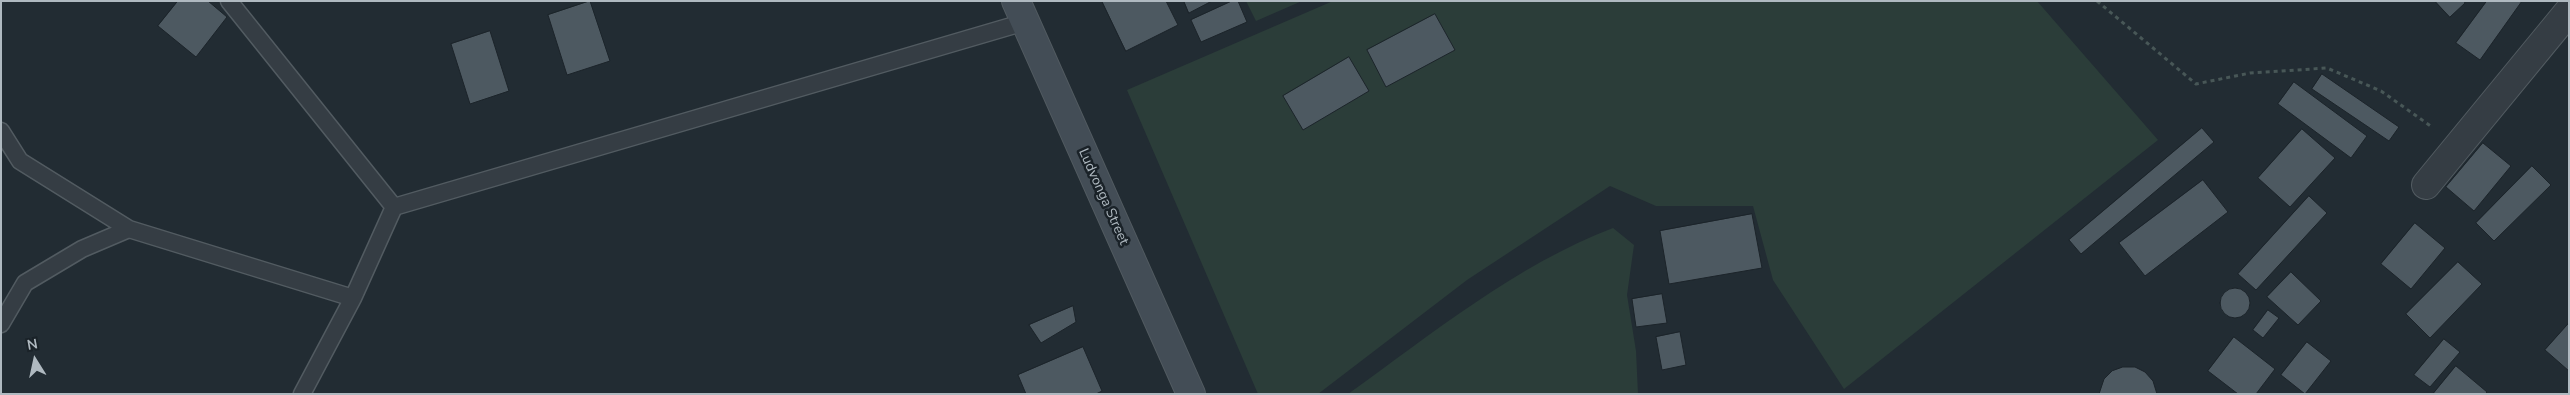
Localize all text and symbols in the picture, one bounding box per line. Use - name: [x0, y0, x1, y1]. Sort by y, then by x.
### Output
- street label: Ludvonga Street: [1074, 146, 1132, 248]
- text: N: [25, 334, 39, 355]
- north arrow: [10, 335, 60, 385]

